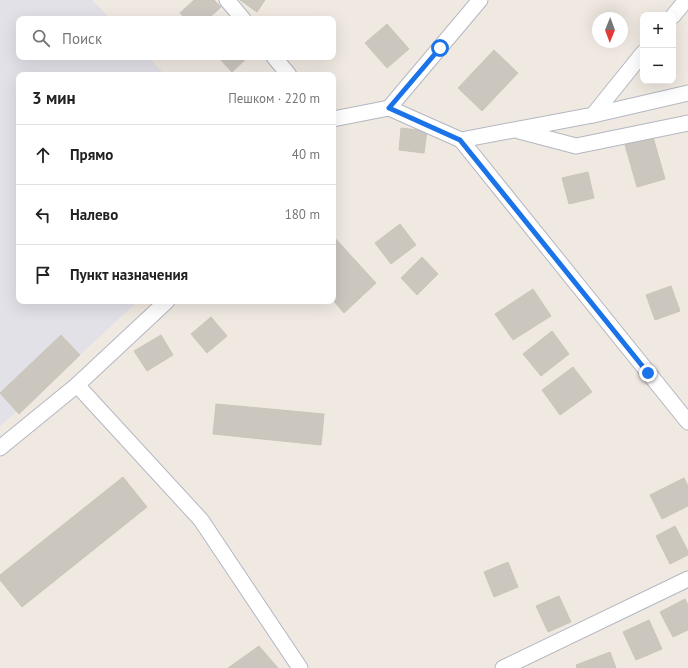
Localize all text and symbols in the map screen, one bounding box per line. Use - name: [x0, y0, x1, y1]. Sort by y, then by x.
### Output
- north arrow: [592, 12, 628, 48]
- map controls: [640, 12, 676, 84]
- button: +: [640, 12, 676, 48]
- search box: [16, 16, 336, 60]
- icon: search: [30, 27, 52, 49]
- text: Поиск: [62, 29, 102, 48]
- route start: [431, 39, 449, 57]
- button: −: [640, 48, 676, 84]
- text: 3 мин: [32, 87, 76, 109]
- text: Пешком · 220 m: [228, 90, 320, 107]
- icon: ahead: [32, 144, 54, 166]
- text: Прямо: [70, 145, 113, 164]
- text: 40 m: [292, 146, 320, 163]
- icon: left: [32, 204, 54, 226]
- text: Налево: [70, 205, 118, 224]
- text: 180 m: [285, 206, 320, 223]
- icon: arrive: [32, 264, 54, 286]
- text: Пункт назначения: [70, 265, 188, 284]
- route end: [639, 364, 657, 382]

